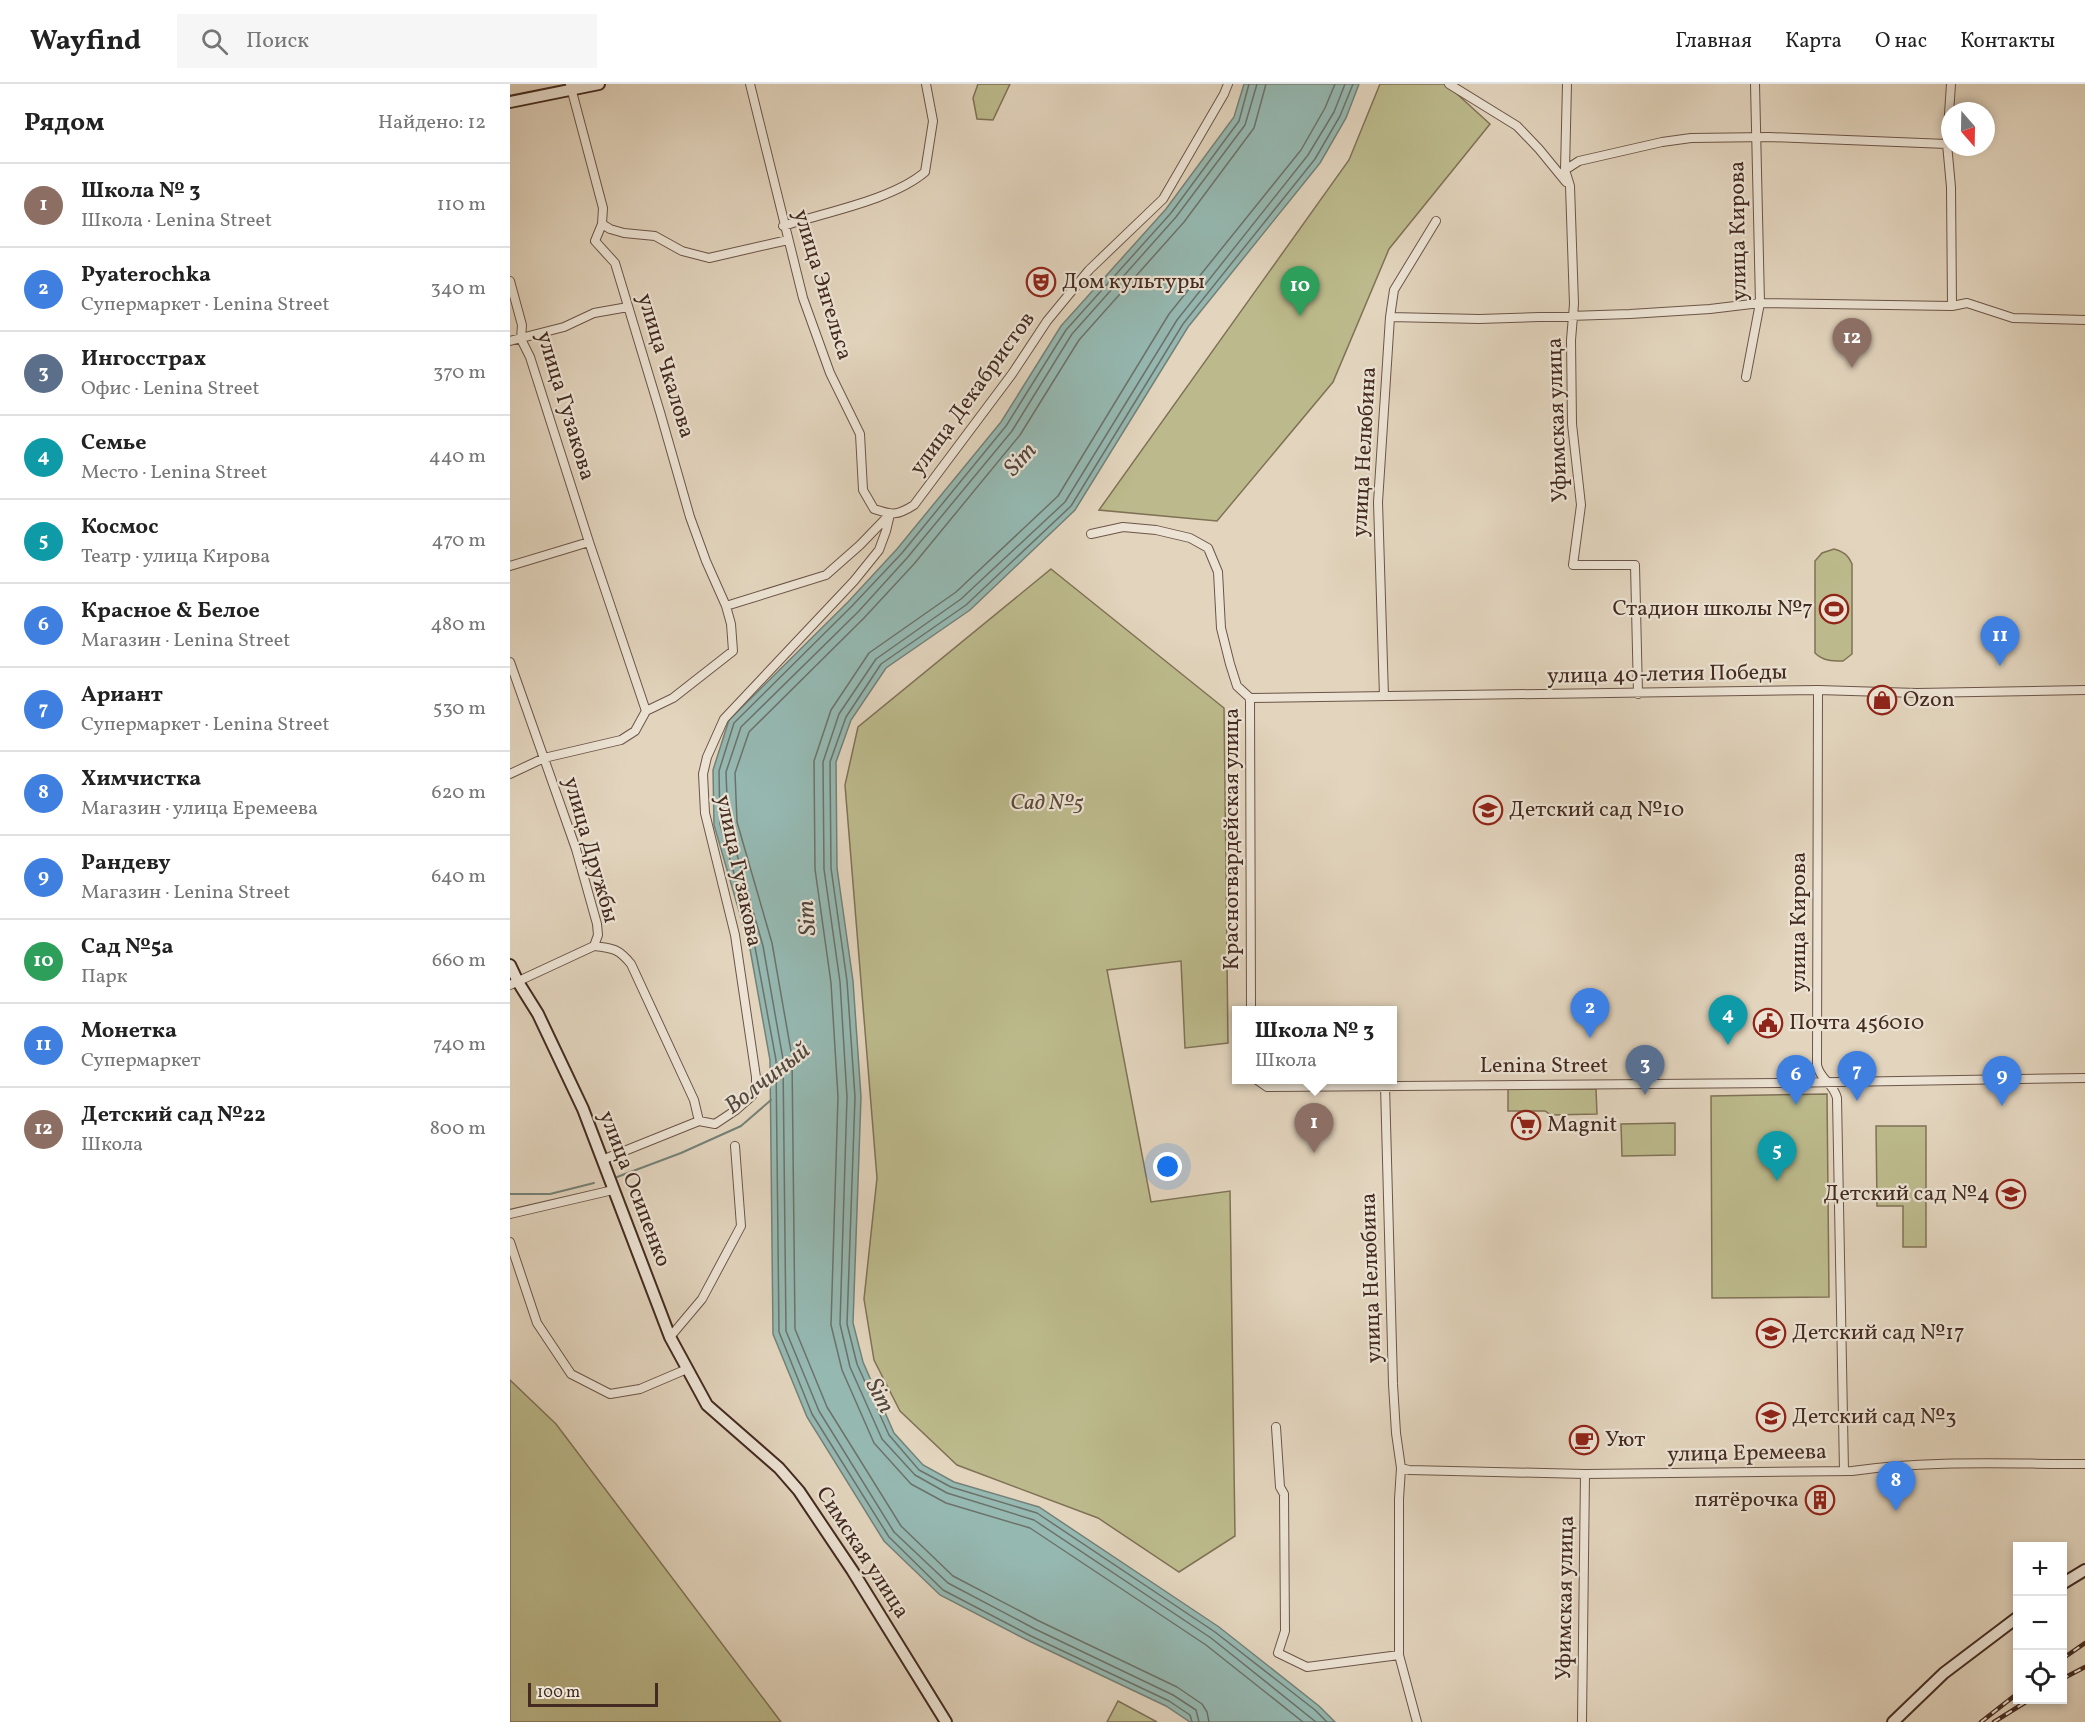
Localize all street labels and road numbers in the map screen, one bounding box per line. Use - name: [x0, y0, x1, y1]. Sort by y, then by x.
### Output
- street label: улица Кирова: [1722, 161, 1756, 301]
- street label: улица Энгельса: [784, 206, 860, 364]
- street label: улица Чкалова: [628, 290, 702, 442]
- street label: улица Декабристов: [903, 306, 1043, 482]
- street label: улица Гузакова: [528, 328, 602, 484]
- street label: Уфимская улица: [1540, 337, 1576, 503]
- street label: улица Нелюбина: [1345, 366, 1385, 538]
- street label: улица 40-летия Победы: [1547, 657, 1787, 693]
- street label: Красногвардейская улица: [1217, 708, 1248, 970]
- street label: улица Дружбы: [554, 773, 626, 927]
- street label: улица Гузакова: [707, 792, 769, 950]
- street label: улица Кирова: [1784, 852, 1815, 992]
- street label: Lenina Street: [1480, 1051, 1609, 1082]
- street label: улица Осипенко: [590, 1107, 678, 1271]
- street label: улица Нелюбина: [1354, 1192, 1390, 1364]
- street label: улица Еремеева: [1667, 1437, 1827, 1471]
- street label: Симская улица: [808, 1481, 916, 1625]
- street label: Уфимская улица: [1549, 1515, 1583, 1681]

